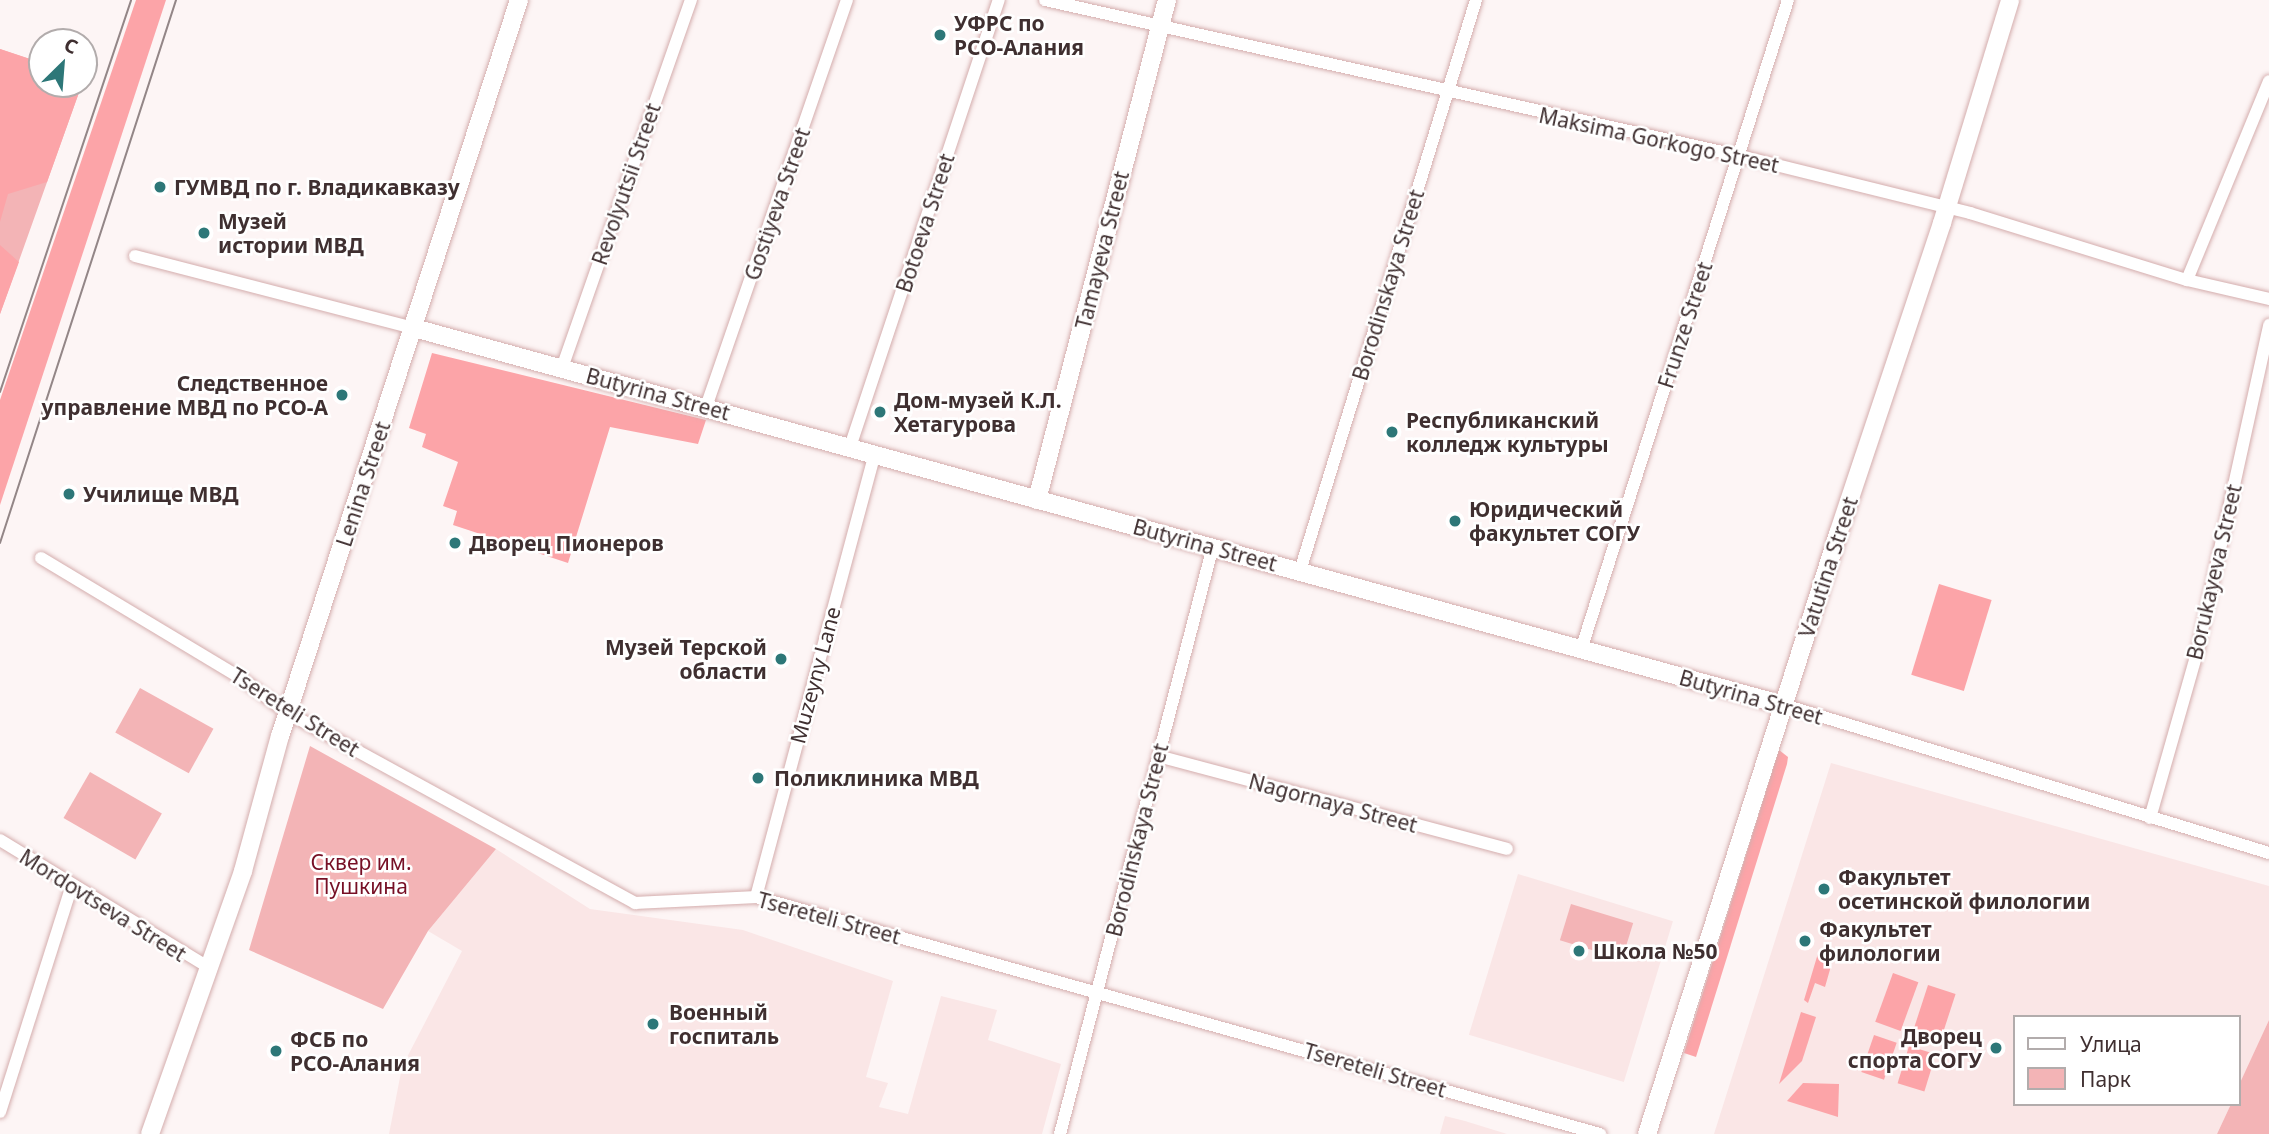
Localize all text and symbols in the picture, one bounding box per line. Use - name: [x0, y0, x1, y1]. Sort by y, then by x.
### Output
- place label: УФРС по РСО-Алания: [954, 10, 1084, 60]
- marker: УФРС по РСО-Алания: [932, 27, 948, 43]
- north arrow: [28, 28, 98, 98]
- text: С: [60, 31, 82, 60]
- street label: Revolyutsii Street: [586, 100, 666, 268]
- street label: Maksima Gorkogo Street: [1537, 102, 1781, 178]
- street label: Gostiyeva Street: [739, 124, 815, 284]
- street label: Botoeva Street: [891, 150, 959, 296]
- street label: Tamayeva Street: [1070, 168, 1134, 332]
- place label: ГУМВД по г. Владикавказу: [174, 174, 460, 200]
- marker: ГУМВД по г. Владикавказу: [152, 179, 168, 195]
- street label: Borodinskaya Street: [1347, 187, 1429, 383]
- place label: Музей истории МВД: [218, 208, 364, 258]
- marker: Музей истории МВД: [196, 225, 212, 241]
- street label: Frunze Street: [1653, 259, 1717, 391]
- street label: Butyrina Street: [583, 363, 733, 425]
- place label: Следственное управление МВД по РСО-А: [42, 370, 328, 420]
- marker: Следственное управление МВД по РСО-А: [334, 387, 350, 403]
- place label: Дом-музей К.Л. Хетагурова: [894, 387, 1062, 437]
- marker: Дом-музей К.Л. Хетагурова: [872, 404, 888, 420]
- place label: Республиканский колледж культуры: [1406, 407, 1609, 457]
- street label: Lenina Street: [331, 418, 395, 550]
- marker: Республиканский колледж культуры: [1384, 424, 1400, 440]
- place label: Училище МВД: [83, 481, 239, 507]
- street label: Borukayeva Street: [2182, 482, 2246, 662]
- marker: Училище МВД: [61, 486, 77, 502]
- street label: Vatutina Street: [1793, 494, 1863, 640]
- place label: Юридический факультет СОГУ: [1469, 496, 1640, 546]
- marker: Юридический факультет СОГУ: [1447, 513, 1463, 529]
- street label: Butyrina Street: [1130, 514, 1280, 576]
- place label: Дворец Пионеров: [469, 530, 664, 556]
- marker: Дворец Пионеров: [447, 535, 463, 551]
- street label: Muzeyny Lane: [785, 604, 845, 746]
- place label: Музей Терской области: [605, 634, 767, 684]
- marker: Музей Терской области: [773, 651, 789, 667]
- street label: Tsereteli Street: [226, 662, 364, 762]
- street label: Butyrina Street: [1676, 665, 1826, 729]
- street label: Borodinskaya Street: [1101, 741, 1173, 939]
- place label: Поликлиника МВД: [774, 765, 979, 791]
- marker: Поликлиника МВД: [748, 768, 768, 788]
- street label: Nagornaya Street: [1246, 768, 1420, 838]
- street label: Mordovtseva Street: [15, 844, 191, 966]
- park label: Сквер им. Пушкина: [310, 849, 412, 899]
- place label: Факультет осетинской филологии: [1838, 864, 2090, 914]
- marker: Факультет осетинской филологии: [1816, 881, 1832, 897]
- street label: Tsereteli Street: [755, 887, 903, 949]
- place label: Факультет филологии: [1819, 916, 1941, 966]
- marker: Факультет филологии: [1797, 933, 1813, 949]
- place label: Школа №50: [1593, 938, 1718, 964]
- marker: Школа №50: [1571, 943, 1587, 959]
- place label: Военный госпиталь: [669, 999, 779, 1049]
- marker: Военный госпиталь: [643, 1014, 663, 1034]
- legend: [2014, 1015, 2241, 1106]
- place label: Дворец спорта СОГУ: [1848, 1023, 1982, 1073]
- place label: ФСБ по РСО-Алания: [290, 1026, 420, 1076]
- text: Улица: [2080, 1030, 2142, 1058]
- street label: Tsereteli Street: [1301, 1038, 1449, 1102]
- marker: Дворец спорта СОГУ: [1988, 1040, 2004, 1056]
- marker: ФСБ по РСО-Алания: [268, 1043, 284, 1059]
- text: Парк: [2080, 1065, 2131, 1093]

